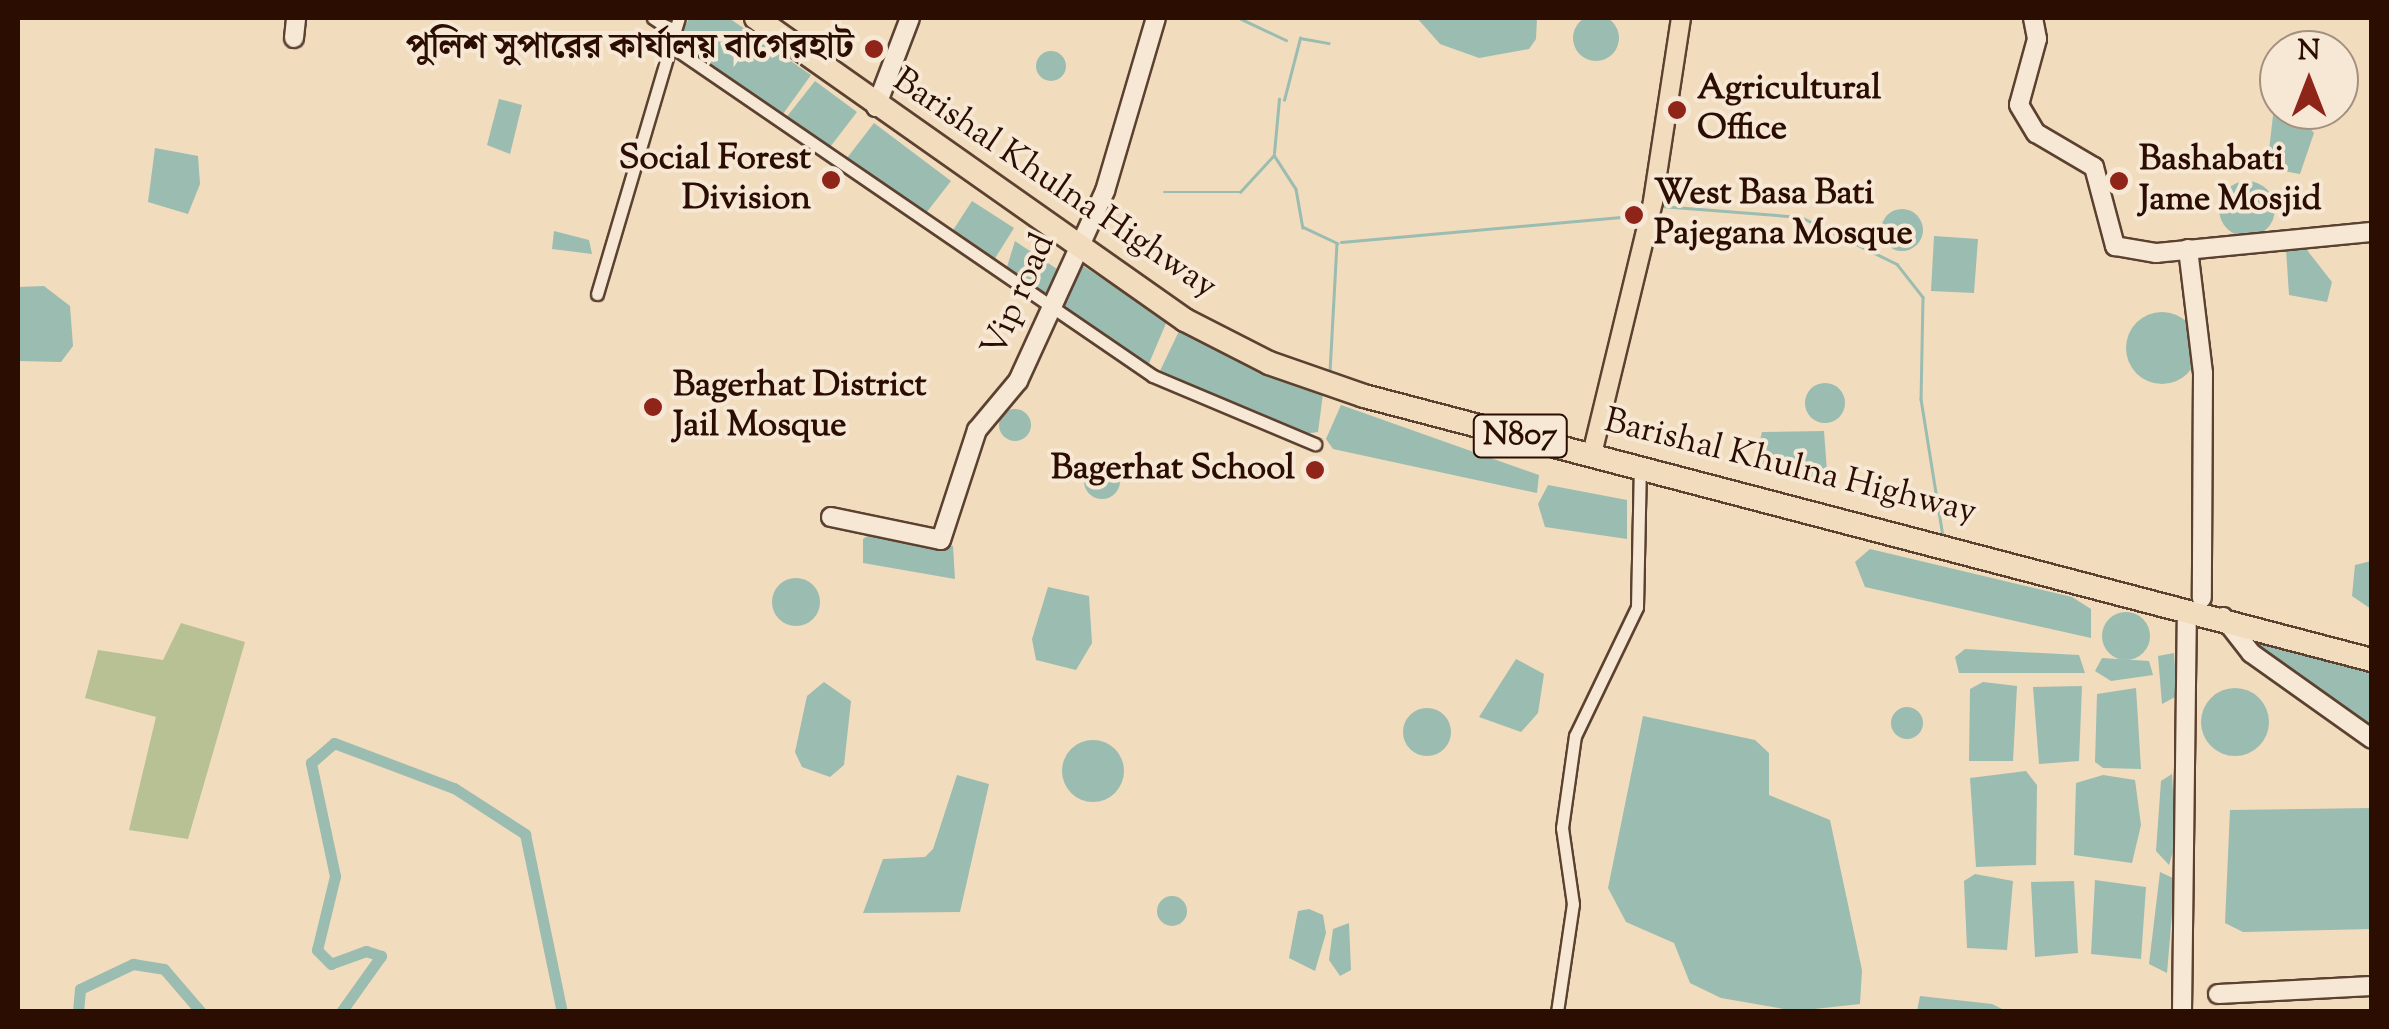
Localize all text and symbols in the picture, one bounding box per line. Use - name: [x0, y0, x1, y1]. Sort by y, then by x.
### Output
- place label: পুলিশ সুপারের কার্যালয় বাগেরহাট: [406, 28, 854, 70]
- north arrow: [2259, 30, 2359, 130]
- text: N: [2298, 32, 2320, 72]
- marker: পুলিশ সুপারের কার্যালয় বাগেরহাট: [863, 38, 885, 60]
- street label: Barishal Khulna Highway: [884, 61, 1224, 309]
- place label: Agricultural Office: [1697, 69, 1881, 151]
- marker: Agricultural Office: [1666, 99, 1688, 121]
- place label: Social Forest Division: [619, 139, 811, 221]
- place label: Bashabati Jame Mosjid: [2139, 140, 2322, 222]
- marker: Social Forest Division: [820, 169, 842, 191]
- marker: Bashabati Jame Mosjid: [2108, 170, 2130, 192]
- place label: West Basa Bati Pajegana Mosque: [1654, 174, 1913, 256]
- marker: West Basa Bati Pajegana Mosque: [1623, 204, 1645, 226]
- street label: Vip road: [974, 228, 1066, 364]
- place label: Bagerhat District Jail Mosque: [673, 366, 927, 448]
- marker: Bagerhat District Jail Mosque: [642, 396, 664, 418]
- street label: Barishal Khulna Highway: [1600, 401, 1980, 535]
- road number: N807: [1472, 409, 1568, 463]
- place label: Bagerhat School: [1051, 449, 1295, 491]
- marker: Bagerhat School: [1304, 459, 1326, 481]

